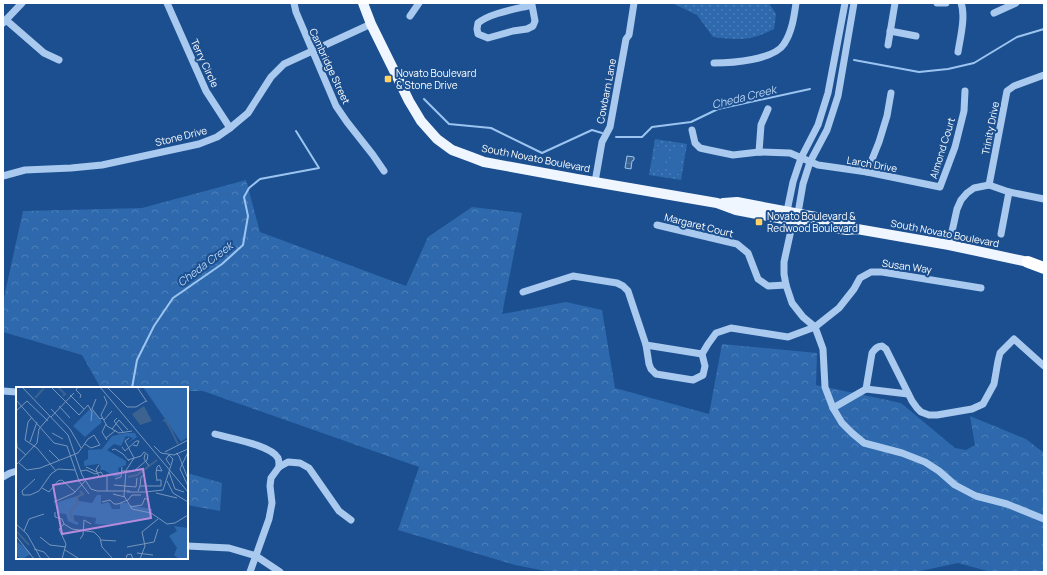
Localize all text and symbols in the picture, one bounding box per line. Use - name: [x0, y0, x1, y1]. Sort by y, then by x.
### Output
- street label: Cambridge Street: [306, 26, 354, 106]
- street label: Terry Circle: [188, 36, 222, 90]
- street label: Cowbarn Lane: [593, 57, 619, 125]
- place label: Novato Boulevard & Stone Drive: [396, 66, 476, 92]
- marker: Novato Boulevard & Stone Drive: [383, 74, 393, 84]
- water label: Cheda Creek: [710, 81, 779, 112]
- street label: Trinity Drive: [978, 100, 1002, 156]
- street label: Almond Court: [926, 116, 958, 180]
- street label: Stone Drive: [154, 123, 209, 149]
- street label: South Novato Boulevard: [481, 141, 592, 175]
- street label: Larch Drive: [846, 153, 898, 175]
- place label: Novato Boulevard & Redwood Boulevard: [767, 209, 858, 235]
- street label: Margaret Court: [663, 210, 735, 240]
- street label: South Novato Boulevard: [890, 216, 1001, 250]
- marker: Novato Boulevard & Redwood Boulevard: [754, 217, 764, 227]
- water label: Cheda Creek: [174, 237, 237, 289]
- street label: Susan Way: [881, 256, 934, 277]
- inset map: [16, 387, 188, 559]

